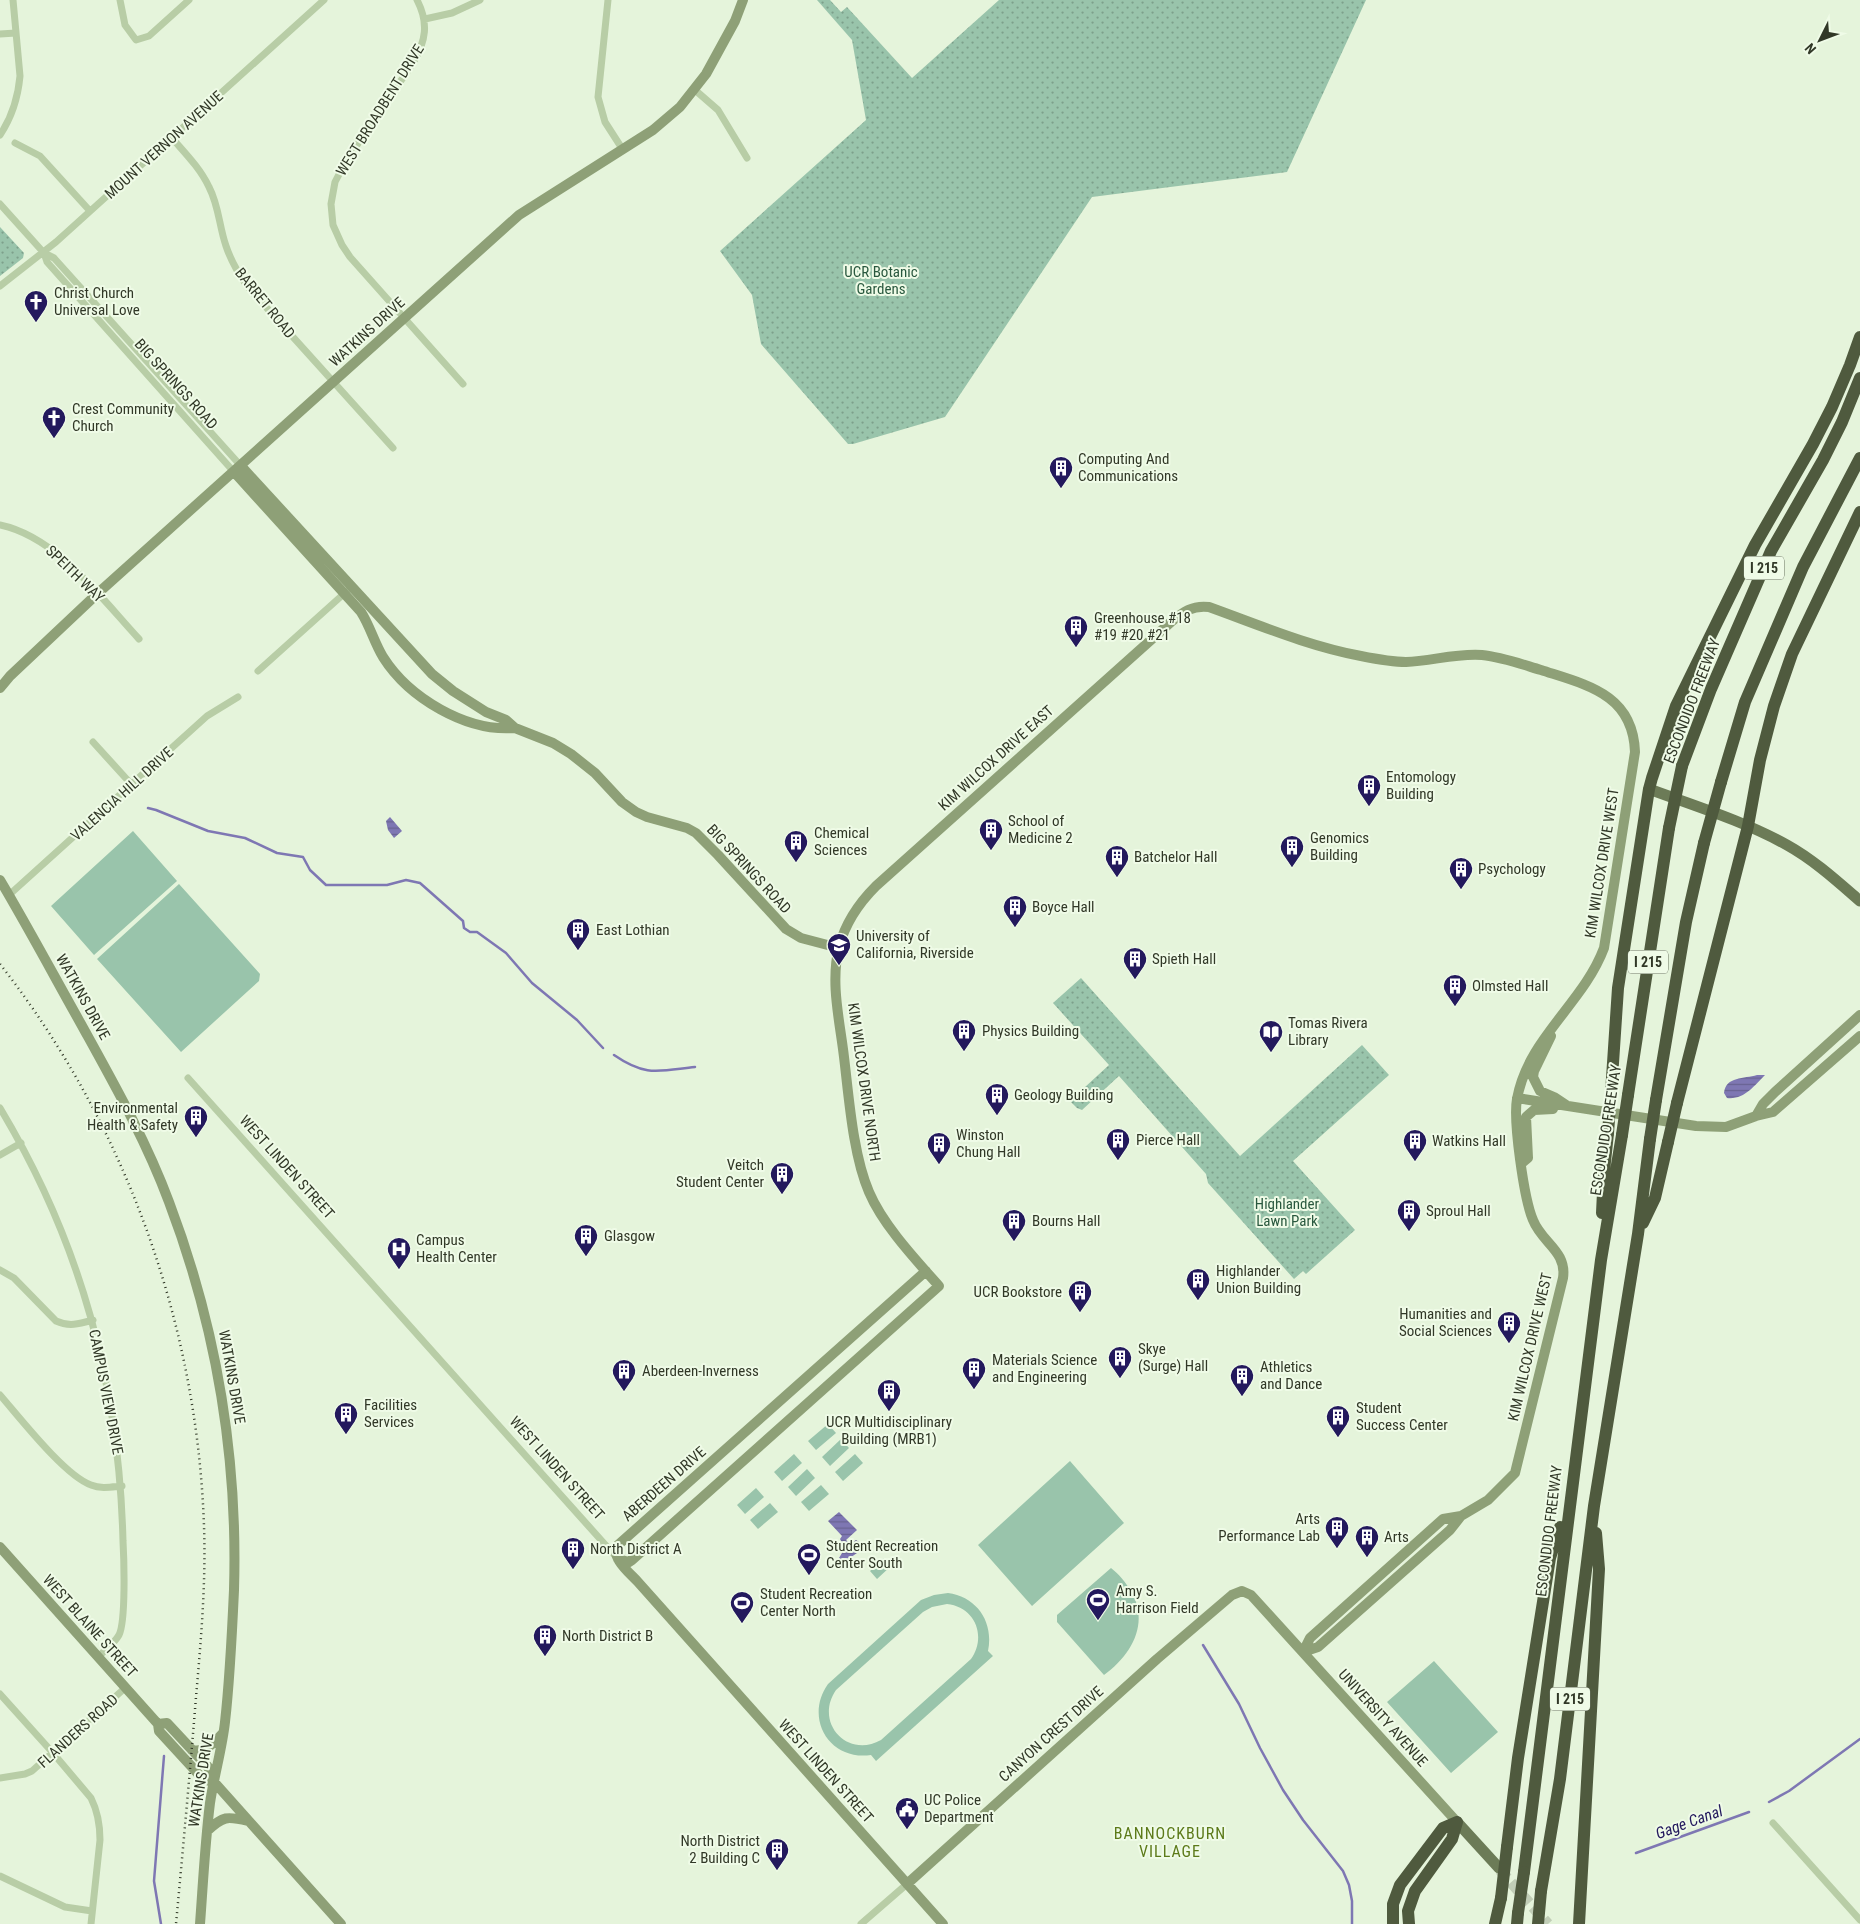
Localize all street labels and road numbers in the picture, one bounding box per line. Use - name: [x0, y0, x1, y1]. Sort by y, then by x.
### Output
- street label: WEST BROADBENT DRIVE: [332, 41, 428, 179]
- street label: MOUNT VERNON AVENUE: [101, 87, 227, 203]
- street label: BARRET ROAD: [231, 264, 299, 342]
- street label: WATKINS DRIVE: [326, 293, 408, 371]
- street label: BIG SPRINGS ROAD: [131, 335, 221, 433]
- street label: SPEITH WAY: [42, 542, 108, 606]
- road number: I 215: [1744, 556, 1784, 580]
- street label: ESCONDIDO FREEWAY: [1660, 636, 1724, 766]
- street label: KIM WILCOX DRIVE EAST: [935, 701, 1057, 815]
- street label: VALENCIA HILL DRIVE: [67, 743, 177, 845]
- street label: KIM WILCOX DRIVE WEST: [1581, 787, 1623, 939]
- street label: BIG SPRINGS ROAD: [703, 821, 795, 917]
- road number: I 215: [1628, 950, 1668, 974]
- street label: WATKINS DRIVE: [52, 951, 114, 1043]
- street label: KIM WILCOX DRIVE NORTH: [844, 1002, 884, 1162]
- street label: ESCONDIDO FREEWAY: [1587, 1063, 1625, 1197]
- street label: WEST LINDEN STREET: [236, 1112, 338, 1223]
- street label: KIM WILCOX DRIVE WEST: [1504, 1271, 1556, 1423]
- street label: CAMPUS VIEW DRIVE: [85, 1328, 127, 1456]
- street label: WATKINS DRIVE: [215, 1329, 249, 1425]
- street label: WEST LINDEN STREET: [506, 1413, 608, 1524]
- street label: ABERDEEN DRIVE: [619, 1443, 709, 1525]
- street label: ESCONDIDO FREEWAY: [1532, 1464, 1566, 1598]
- street label: WEST BLAINE STREET: [39, 1571, 141, 1681]
- street label: UNIVERSITY AVENUE: [1335, 1666, 1431, 1770]
- street label: CANYON CREST DRIVE: [995, 1682, 1107, 1786]
- road number: I 215: [1550, 1688, 1590, 1710]
- street label: FLANDERS ROAD: [34, 1690, 122, 1772]
- street label: WEST LINDEN STREET: [775, 1716, 877, 1827]
- street label: WATKINS DRIVE: [185, 1732, 217, 1828]

